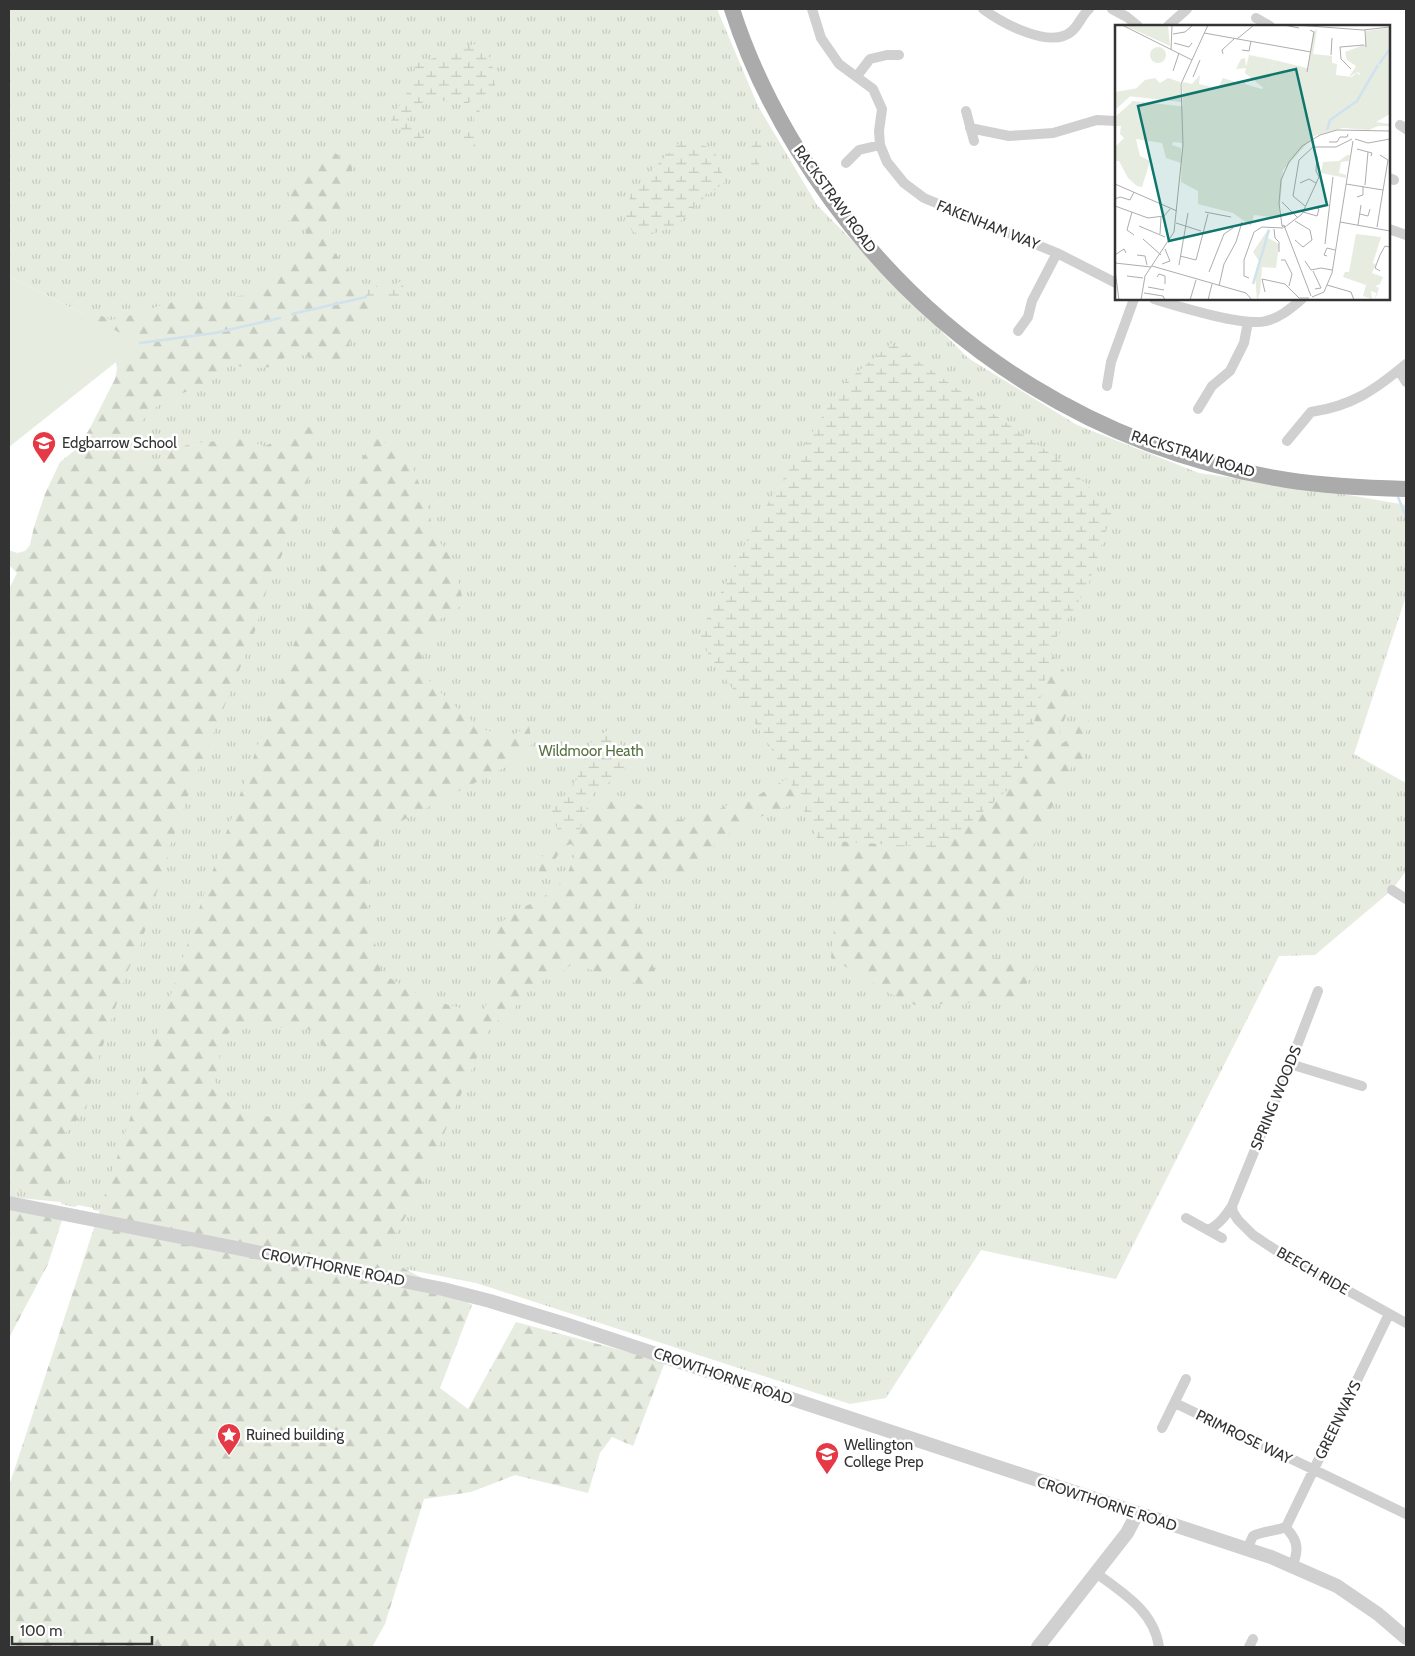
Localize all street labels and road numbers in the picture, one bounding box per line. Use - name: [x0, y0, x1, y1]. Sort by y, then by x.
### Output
- street label: RACKSTRAW ROAD: [790, 142, 880, 256]
- street label: FAKENHAM WAY: [934, 196, 1043, 254]
- street label: RACKSTRAW ROAD: [1129, 427, 1257, 481]
- street label: SPRING WOODS: [1247, 1043, 1305, 1153]
- street label: BEECH RIDE: [1274, 1243, 1352, 1299]
- street label: CROWTHORNE ROAD: [260, 1244, 406, 1290]
- street label: CROWTHORNE ROAD: [651, 1344, 795, 1408]
- street label: GREENWAYS: [1311, 1377, 1365, 1462]
- street label: PRIMROSE WAY: [1193, 1406, 1296, 1468]
- street label: CROWTHORNE ROAD: [1035, 1473, 1179, 1535]

